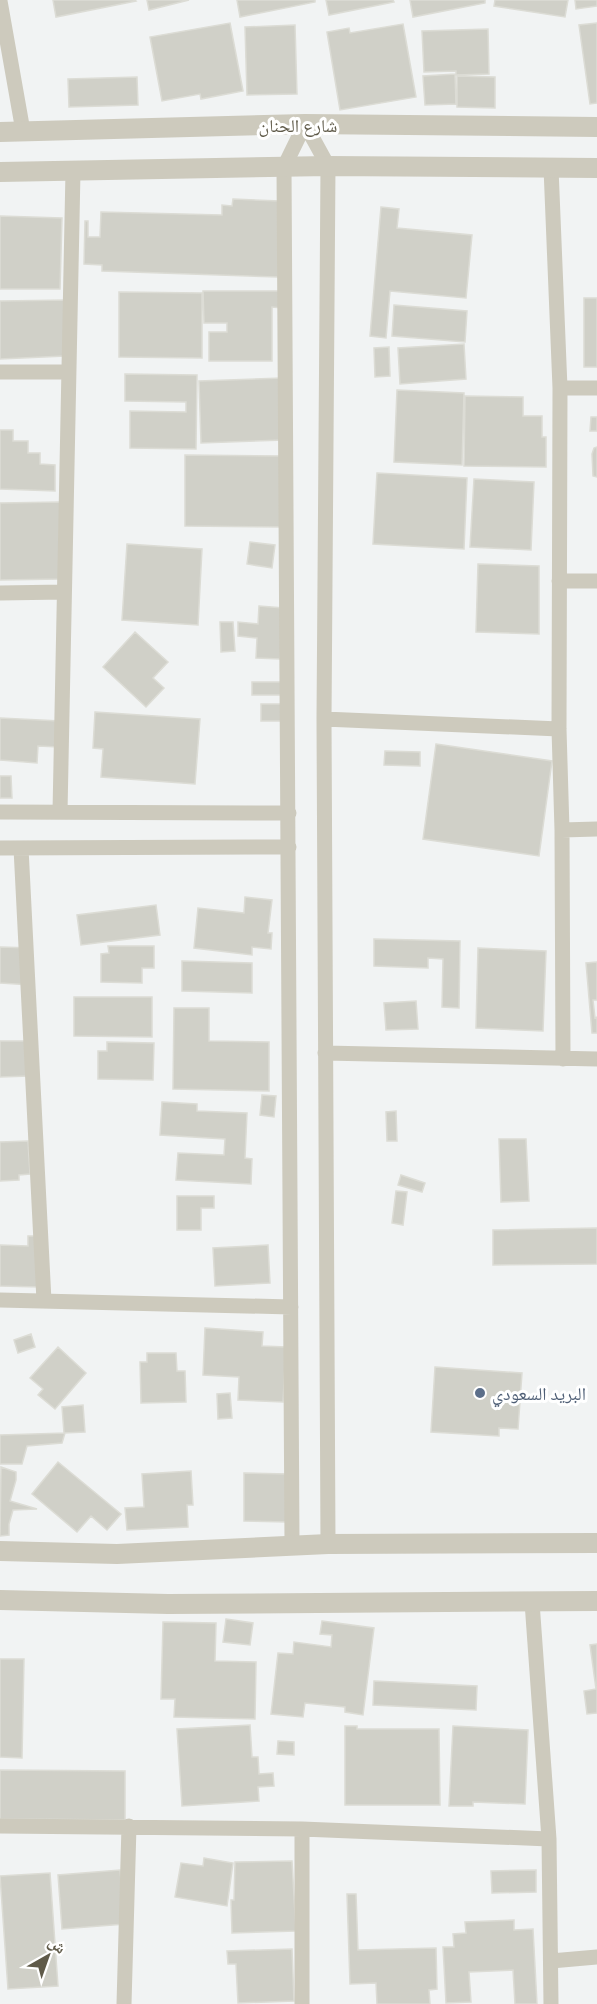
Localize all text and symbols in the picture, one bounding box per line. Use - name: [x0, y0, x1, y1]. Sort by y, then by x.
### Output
- street label: شارع الحنان: [259, 113, 337, 138]
- place label: البريد السعودي: [492, 1381, 586, 1408]
- marker: البريد السعودي: [473, 1386, 487, 1400]
- north arrow: [18, 1926, 78, 1986]
- text: ش: [44, 1931, 71, 1958]

